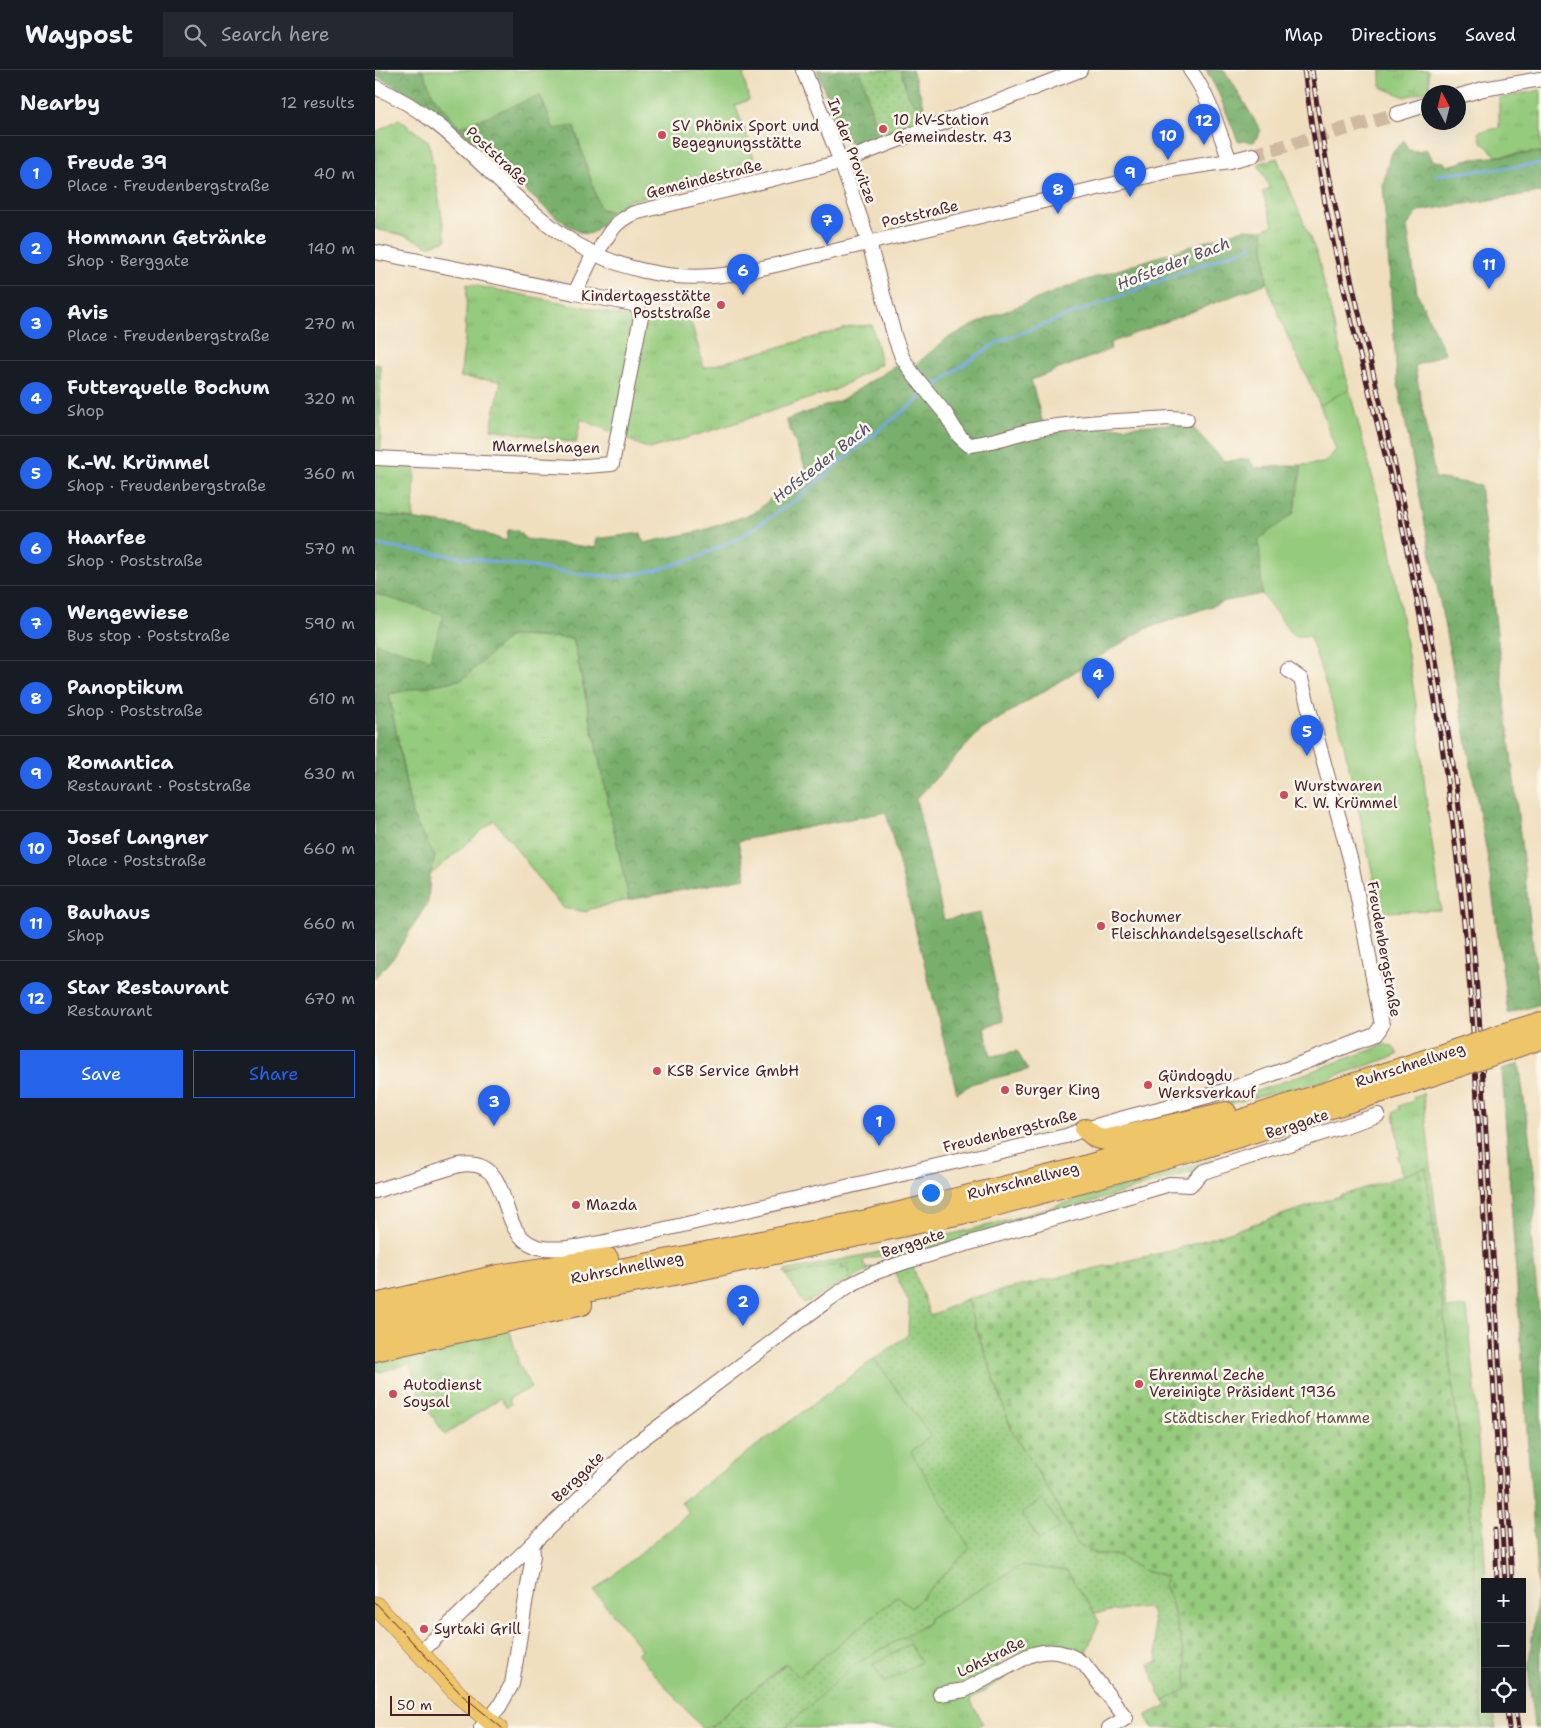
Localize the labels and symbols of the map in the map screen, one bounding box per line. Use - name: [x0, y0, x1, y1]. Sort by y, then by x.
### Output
- north arrow: [1421, 85, 1466, 130]
- street label: In der Provitze: [823, 95, 881, 207]
- pin: 12: [1188, 104, 1220, 145]
- place label: 10 kV-Station Gemeindestr. 43: [893, 110, 1012, 147]
- place label: SV Phönix Sport und Begegnungsstätte: [672, 116, 820, 153]
- pin: 10: [1152, 119, 1184, 160]
- street label: Poststraße: [462, 122, 532, 190]
- marker: 10 kV-Station Gemeindestr. 43: [877, 123, 889, 135]
- marker: SV Phönix Sport und Begegnungsstätte: [656, 129, 668, 141]
- street label: Gemeindestraße: [644, 155, 764, 203]
- pin: 9: [1114, 156, 1146, 197]
- pin: 8: [1042, 173, 1074, 214]
- street label: Poststraße: [880, 195, 960, 233]
- pin: 7: [811, 204, 843, 245]
- water label: Hofsteder Bach: [1114, 232, 1233, 295]
- pin: 11: [1473, 248, 1505, 289]
- pin: 6: [727, 254, 759, 295]
- place label: Kindertagesstätte Poststraße: [581, 286, 711, 323]
- marker: Kindertagesstätte Poststraße: [715, 299, 727, 311]
- water label: Hofsteder Bach: [768, 417, 875, 507]
- street label: Marmelshagen: [492, 436, 600, 458]
- pin: 4: [1082, 658, 1114, 699]
- pin: 5: [1291, 715, 1323, 756]
- place label: Wurstwaren K. W. Krümmel: [1294, 776, 1398, 813]
- marker: Wurstwaren K. W. Krümmel: [1278, 789, 1290, 801]
- street label: Freudenbergstraße: [1362, 880, 1406, 1018]
- place label: Bochumer Fleischhandelsgesellschaft: [1111, 907, 1303, 944]
- marker: Bochumer Fleischhandelsgesellschaft: [1095, 920, 1107, 932]
- street label: Ruhrschnellweg: [1353, 1038, 1467, 1092]
- place label: KSB Service GmbH: [667, 1061, 799, 1081]
- marker: KSB Service GmbH: [651, 1065, 663, 1077]
- place label: Gündogdu Werksverkauf: [1158, 1066, 1257, 1103]
- marker: Gündogdu Werksverkauf: [1142, 1079, 1154, 1091]
- place label: Burger King: [1015, 1080, 1100, 1100]
- marker: Burger King: [999, 1084, 1011, 1096]
- pin: 3: [478, 1085, 510, 1126]
- street label: Berggate: [1263, 1104, 1331, 1144]
- pin: 1: [863, 1105, 895, 1146]
- street label: Freudenbergstraße: [941, 1105, 1079, 1157]
- street label: Ruhrschnellweg: [965, 1157, 1081, 1205]
- your location: [918, 1180, 944, 1206]
- place label: Mazda: [586, 1195, 638, 1215]
- marker: Mazda: [570, 1199, 582, 1211]
- street label: Berggate: [879, 1223, 947, 1263]
- street label: Ruhrschnellweg: [569, 1247, 685, 1289]
- pin: 2: [727, 1285, 759, 1326]
- place label: Ehrenmal Zeche Vereinigte Präsident 1936: [1149, 1365, 1336, 1402]
- place label: Autodienst Soysal: [403, 1375, 482, 1412]
- marker: Ehrenmal Zeche Vereinigte Präsident 1936: [1133, 1378, 1145, 1390]
- marker: Autodienst Soysal: [387, 1388, 399, 1400]
- park label: Städtischer Friedhof Hamme: [1164, 1408, 1370, 1428]
- street label: Berggate: [548, 1447, 608, 1507]
- place label: Syrtaki Grill: [434, 1619, 522, 1639]
- marker: Syrtaki Grill: [418, 1623, 430, 1635]
- street label: Lohstraße: [954, 1632, 1028, 1682]
- scale bar: [390, 1693, 470, 1716]

